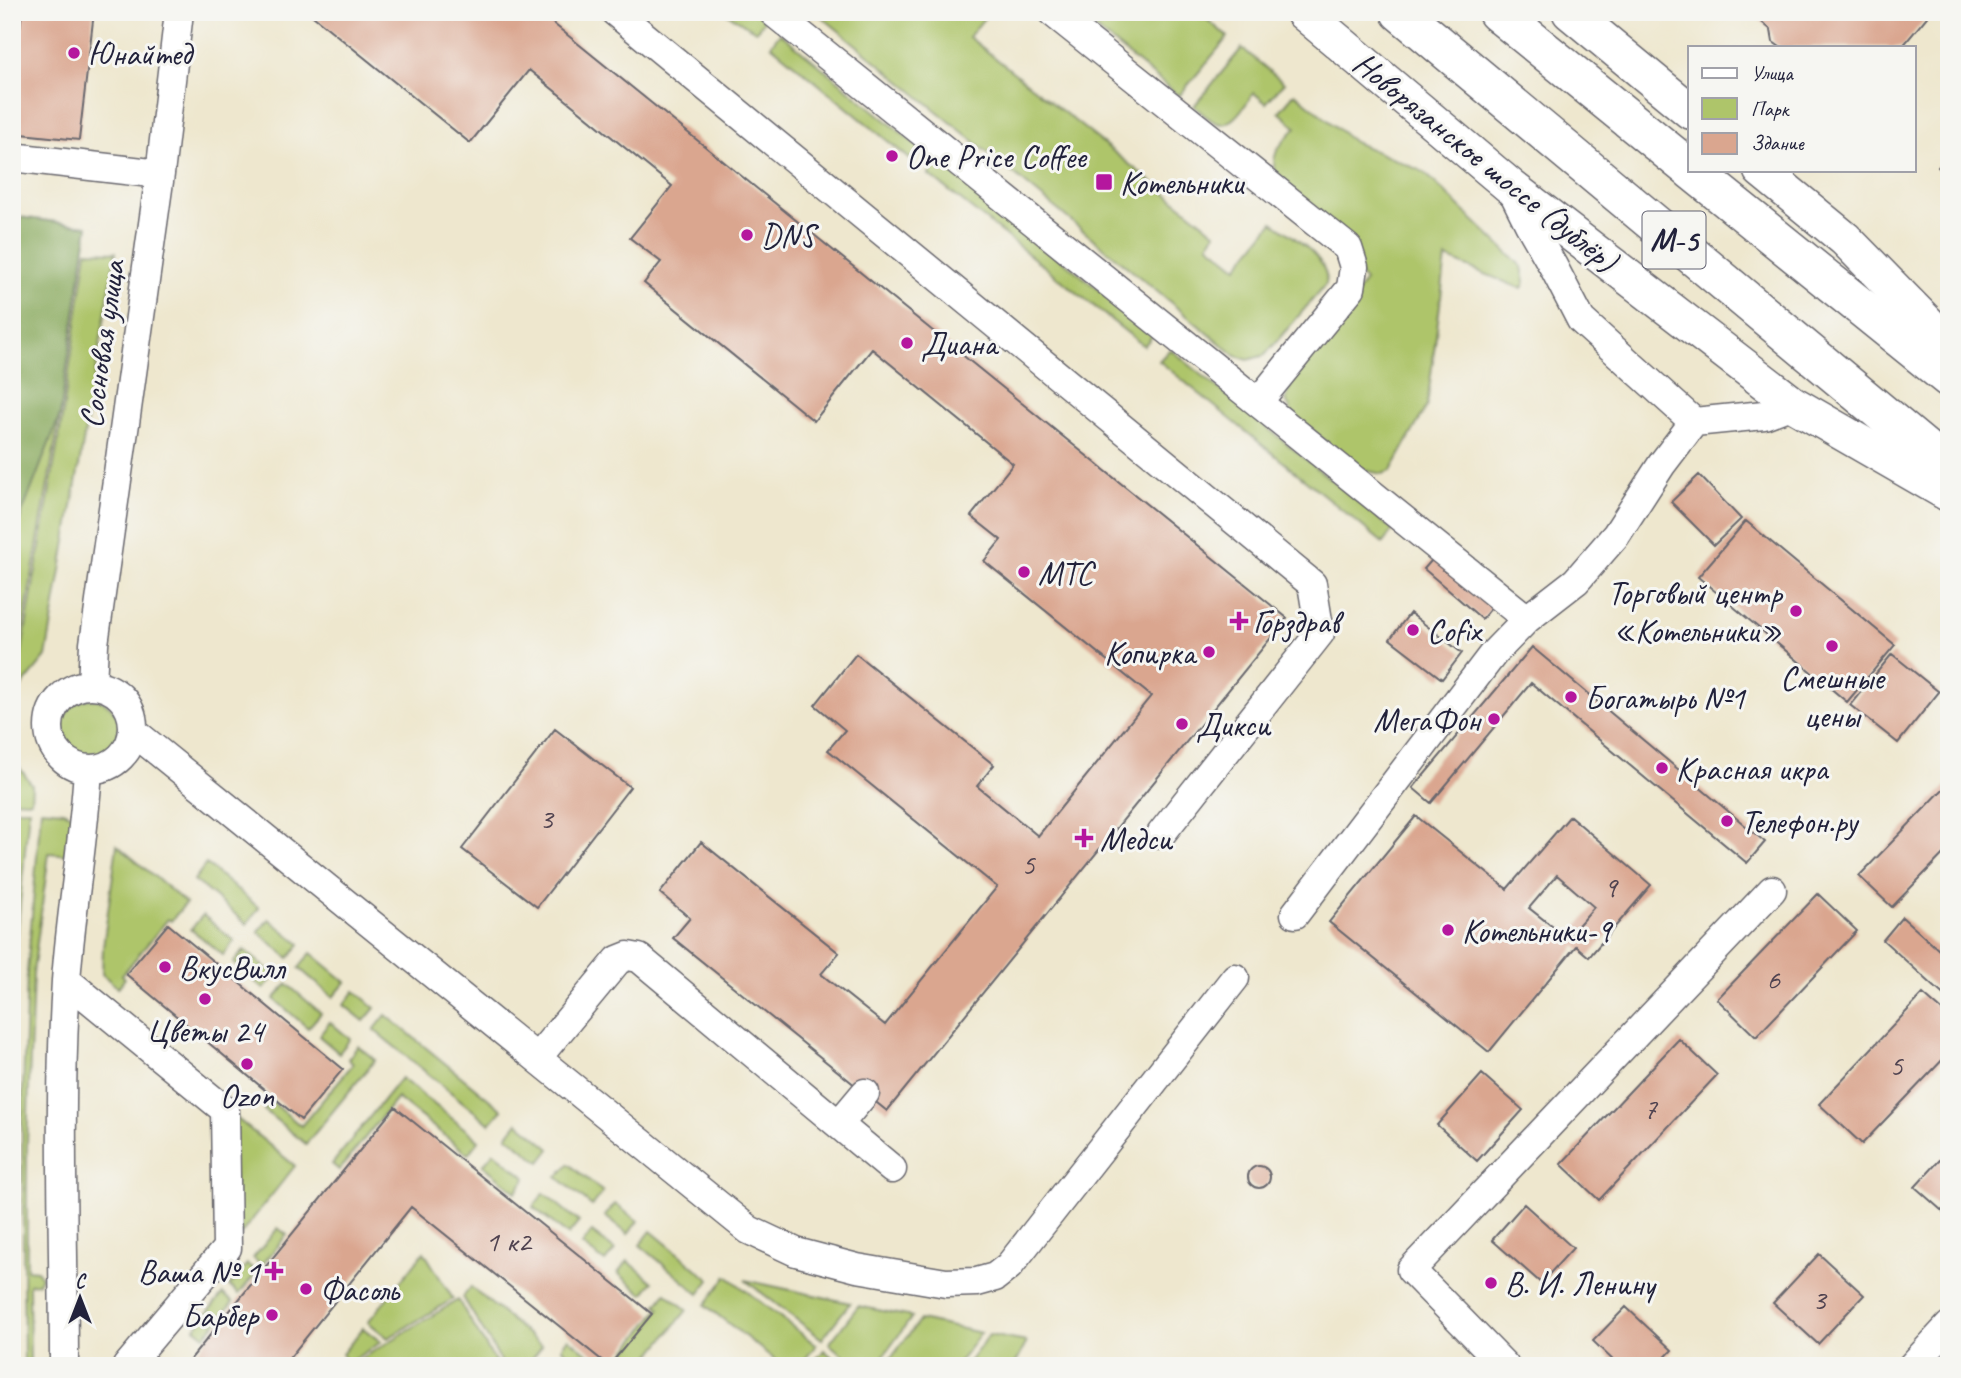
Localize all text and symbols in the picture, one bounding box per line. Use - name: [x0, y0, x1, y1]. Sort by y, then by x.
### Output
- place label: Юнайтед: [88, 33, 195, 75]
- street label: Новорязанское шоссе (дублёр): [1345, 42, 1628, 283]
- marker: Юнайтед: [66, 45, 82, 61]
- legend: [1688, 46, 1916, 172]
- text: Улица: [1751, 60, 1794, 86]
- text: Парк: [1751, 96, 1791, 122]
- text: Здание: [1751, 130, 1805, 156]
- place label: One Price Coffee: [906, 136, 1088, 178]
- marker: One Price Coffee: [884, 148, 900, 164]
- place label: Котельники: [1120, 162, 1245, 204]
- marker: Котельники: [1094, 172, 1114, 192]
- road number: М-5: [1642, 212, 1706, 268]
- place label: DNS: [761, 215, 820, 257]
- marker: DNS: [739, 227, 755, 243]
- street label: Сосновая улица: [69, 255, 135, 431]
- place label: Диана: [921, 323, 999, 365]
- marker: Диана: [899, 335, 915, 351]
- place label: МТС: [1038, 552, 1097, 594]
- marker: МТС: [1016, 564, 1032, 580]
- place label: Торговый центр «Котельники»: [1608, 572, 1784, 652]
- place label: Горздрав: [1253, 601, 1344, 643]
- marker: Торговый центр «Котельники»: [1788, 603, 1804, 619]
- place label: Cofix: [1427, 610, 1483, 652]
- marker: Горздрав: [1231, 613, 1247, 629]
- marker: Cofix: [1405, 622, 1421, 638]
- place label: Копирка: [1104, 632, 1197, 674]
- marker: Смешные цены: [1824, 638, 1840, 654]
- marker: Копирка: [1201, 644, 1217, 660]
- place label: Смешные цены: [1780, 657, 1886, 737]
- place label: Богатырь №1: [1585, 677, 1747, 719]
- marker: Богатырь №1: [1563, 689, 1579, 705]
- place label: МегаФон: [1373, 699, 1483, 741]
- place label: Дикси: [1196, 704, 1272, 746]
- marker: МегаФон: [1486, 711, 1502, 727]
- marker: Дикси: [1174, 716, 1190, 732]
- place label: Красная икра: [1676, 748, 1829, 790]
- marker: Красная икра: [1654, 760, 1670, 776]
- house number: 3: [539, 799, 555, 837]
- place label: Телефон.ру: [1741, 801, 1860, 843]
- marker: Телефон.ру: [1719, 813, 1735, 829]
- place label: Медси: [1100, 818, 1174, 860]
- marker: Медси: [1074, 828, 1094, 848]
- house number: 5: [1021, 845, 1036, 883]
- house number: 9: [1603, 868, 1619, 906]
- place label: Котельники-9: [1462, 910, 1614, 952]
- marker: Котельники-9: [1440, 922, 1456, 938]
- place label: ВкусВилл: [179, 947, 287, 989]
- marker: ВкусВилл: [157, 959, 173, 975]
- house number: 6: [1766, 960, 1781, 998]
- marker: Цветы 24: [197, 991, 213, 1007]
- place label: Цветы 24: [146, 1010, 267, 1052]
- house number: 5: [1889, 1046, 1904, 1084]
- marker: Ozon: [239, 1056, 255, 1072]
- place label: Ozon: [220, 1075, 274, 1117]
- house number: 7: [1643, 1089, 1658, 1127]
- house number: 1 к2: [485, 1222, 533, 1260]
- place label: Ваша № 1: [138, 1251, 262, 1293]
- north arrow: [46, 1262, 116, 1332]
- marker: Ваша № 1: [266, 1263, 282, 1279]
- place label: В. И. Ленину: [1505, 1263, 1657, 1305]
- place label: Фасоль: [320, 1269, 400, 1311]
- text: С: [75, 1270, 87, 1294]
- marker: В. И. Ленину: [1483, 1275, 1499, 1291]
- house number: 3: [1812, 1280, 1828, 1318]
- marker: Фасоль: [298, 1281, 314, 1297]
- place label: Барбер: [182, 1295, 261, 1337]
- marker: Барбер: [264, 1307, 280, 1323]

